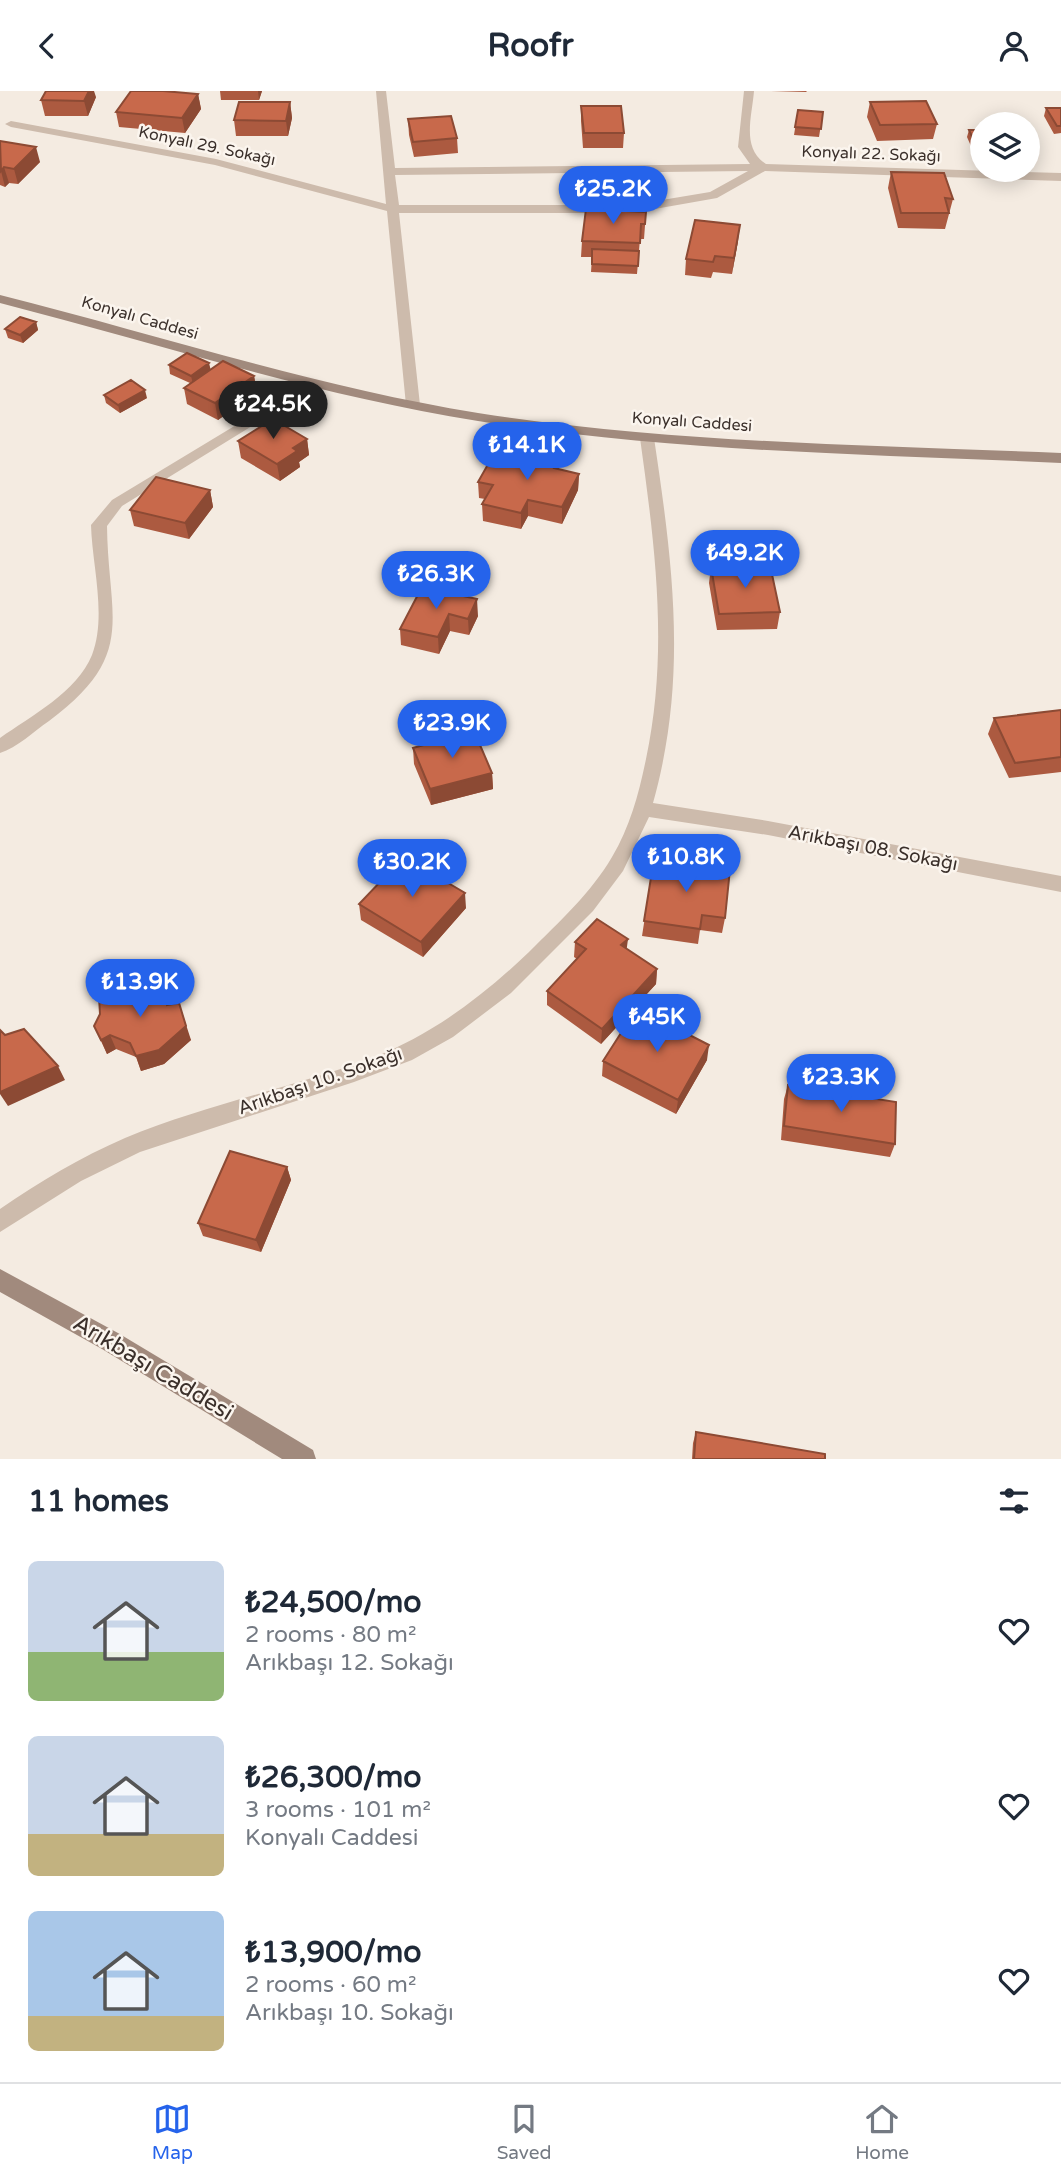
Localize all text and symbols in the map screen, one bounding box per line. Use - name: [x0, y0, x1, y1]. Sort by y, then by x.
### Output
- icon: back: [28, 27, 66, 65]
- text: Roofr: [487, 27, 574, 65]
- icon: person: [995, 27, 1033, 65]
- map controls: [970, 112, 1040, 182]
- button: layers: [970, 112, 1040, 182]
- street label: Konyalı 29. Sokağı: [137, 122, 277, 170]
- street label: Konyalı 22. Sokağı: [801, 142, 941, 166]
- pin: ₺25.2K: [556, 167, 670, 226]
- text: ₺25.2K: [575, 175, 651, 203]
- street label: Konyalı Caddesi: [79, 292, 201, 344]
- pin: ₺24.5K: [216, 381, 330, 441]
- text: ₺24.5K: [235, 390, 311, 418]
- street label: Konyalı Caddesi: [631, 408, 753, 436]
- pin: ₺14.1K: [470, 423, 584, 482]
- text: ₺14.1K: [489, 431, 565, 459]
- pin: ₺49.2K: [688, 531, 802, 590]
- text: ₺49.2K: [707, 539, 783, 567]
- pin: ₺26.3K: [379, 552, 493, 611]
- text: ₺26.3K: [398, 560, 474, 588]
- pin: ₺23.9K: [395, 701, 509, 760]
- text: ₺23.9K: [414, 709, 490, 737]
- street label: Arıkbaşı 08. Sokağı: [786, 821, 960, 875]
- pin: ₺10.8K: [629, 835, 743, 894]
- pin: ₺30.2K: [355, 839, 469, 899]
- text: ₺10.8K: [648, 843, 724, 871]
- text: ₺30.2K: [374, 848, 450, 876]
- pin: ₺13.9K: [83, 960, 197, 1019]
- text: ₺13.9K: [102, 968, 178, 996]
- pin: ₺45K: [616, 995, 698, 1054]
- text: ₺45K: [629, 1003, 685, 1031]
- street label: Arıkbaşı 10. Sokağı: [235, 1043, 405, 1119]
- pin: ₺23.3K: [784, 1055, 898, 1114]
- text: ₺23.3K: [803, 1063, 879, 1091]
- street label: Arıkbaşı Caddesi: [68, 1309, 238, 1427]
- icon: filters: [995, 1482, 1033, 1520]
- text: 11 homes: [28, 1483, 169, 1520]
- text: ₺24,500/mo: [245, 1584, 421, 1621]
- icon: home: [84, 1589, 168, 1673]
- icon: heart: [995, 1612, 1033, 1650]
- text: 2 rooms · 80 m²: [245, 1621, 416, 1649]
- text: Arıkbaşı 12. Sokağı: [245, 1649, 454, 1677]
- text: ₺26,300/mo: [245, 1759, 421, 1796]
- icon: home: [84, 1764, 168, 1848]
- icon: heart: [995, 1787, 1033, 1825]
- text: 3 rooms · 101 m²: [245, 1796, 431, 1824]
- text: Konyalı Caddesi: [245, 1824, 419, 1852]
- text: ₺13,900/mo: [245, 1934, 421, 1971]
- icon: home: [84, 1939, 168, 2023]
- icon: heart: [995, 1962, 1033, 2000]
- text: 2 rooms · 60 m²: [245, 1971, 416, 1999]
- text: Arıkbaşı 10. Sokağı: [245, 1999, 454, 2027]
- tab: Map: [152, 2100, 193, 2164]
- tab: Saved: [497, 2100, 552, 2164]
- tab: Home: [855, 2100, 909, 2164]

